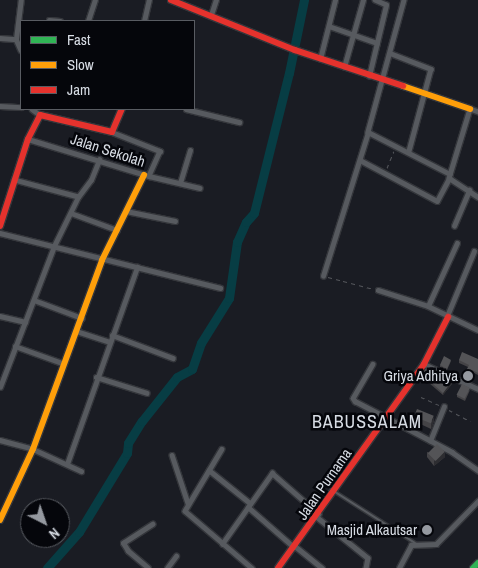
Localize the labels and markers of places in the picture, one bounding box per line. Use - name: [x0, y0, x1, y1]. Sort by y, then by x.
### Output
- place label: Griya Adhitya: [383, 367, 458, 385]
- marker: Griya Adhitya: [462, 370, 474, 382]
- place label: Masjid Alkautsar: [326, 521, 417, 539]
- marker: Masjid Alkautsar: [421, 524, 433, 536]

